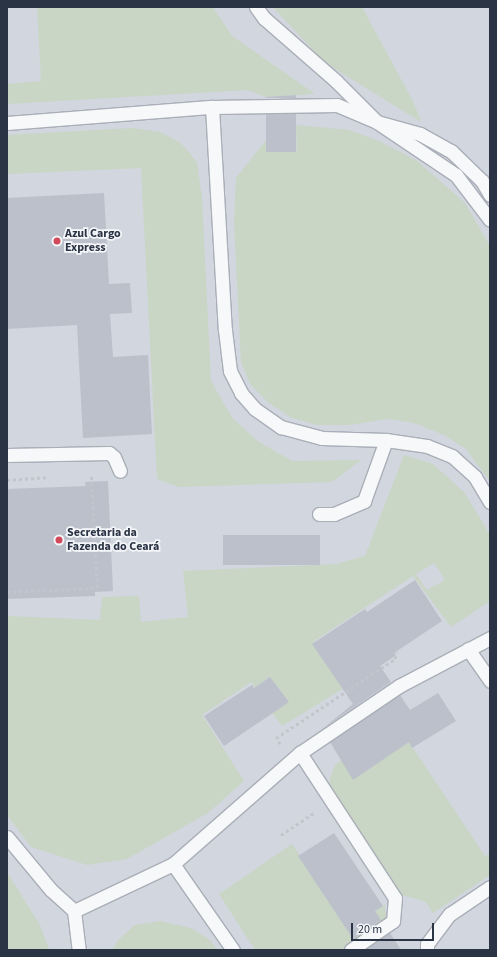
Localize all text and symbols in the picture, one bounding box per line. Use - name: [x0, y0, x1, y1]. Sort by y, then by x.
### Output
- place label: Azul Cargo Express: [65, 227, 121, 255]
- marker: Azul Cargo Express: [52, 236, 62, 246]
- place label: Secretaria da Fazenda do Ceará: [67, 526, 159, 554]
- marker: Secretaria da Fazenda do Ceará: [54, 535, 64, 545]
- scale bar: [353, 915, 436, 941]
- text: 20 m: [358, 921, 382, 938]

